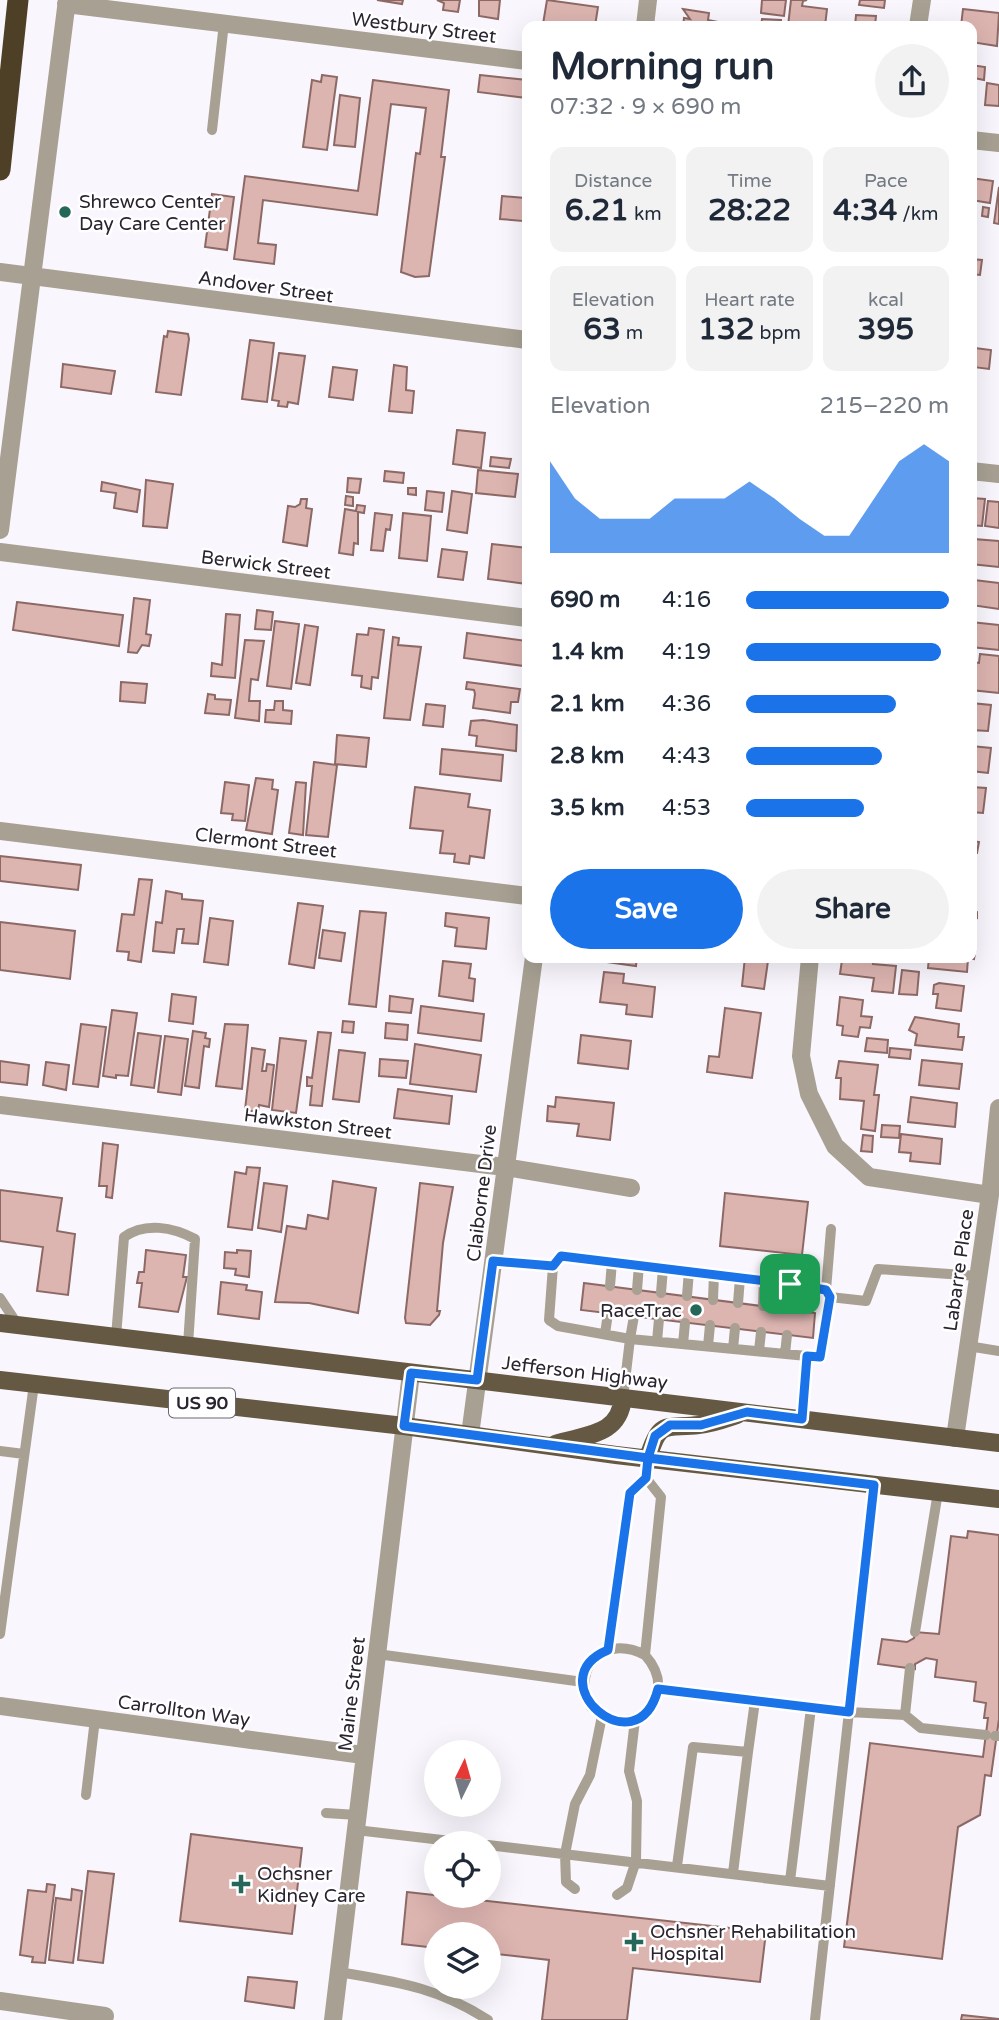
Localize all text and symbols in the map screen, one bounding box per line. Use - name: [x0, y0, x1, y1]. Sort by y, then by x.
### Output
- street label: Westbury Street: [350, 8, 498, 48]
- text: Morning run: [550, 44, 774, 90]
- button: share: [875, 44, 949, 118]
- text: 07:32 · 9 × 690 m: [550, 93, 741, 121]
- text: Distance: [574, 170, 652, 192]
- text: Time: [727, 170, 772, 192]
- text: Pace: [864, 170, 908, 192]
- place label: Shrewco Center Day Care Center: [79, 191, 226, 235]
- text: 6.21: [565, 192, 629, 229]
- text: 28:22: [708, 192, 791, 229]
- text: 4:34: [833, 192, 897, 229]
- text: km: [629, 203, 662, 225]
- text: /km: [897, 203, 939, 225]
- marker: Shrewco Center Day Care Center: [57, 204, 73, 220]
- street label: Andover Street: [197, 267, 335, 307]
- text: Elevation: [572, 289, 655, 311]
- text: Heart rate: [704, 289, 795, 311]
- text: kcal: [868, 289, 904, 311]
- text: 63: [583, 311, 621, 348]
- text: 132: [698, 311, 755, 348]
- text: 395: [858, 311, 914, 348]
- text: m: [621, 322, 643, 344]
- text: bpm: [755, 322, 801, 344]
- text: Elevation: [550, 392, 651, 420]
- text: 215–220 m: [820, 392, 949, 420]
- street label: Berwick Street: [200, 546, 332, 584]
- text: 690 m: [550, 586, 620, 614]
- text: 4:16: [662, 586, 711, 614]
- text: 1.4 km: [550, 638, 624, 666]
- text: 4:19: [662, 638, 711, 666]
- text: 2.1 km: [550, 690, 625, 718]
- text: 4:36: [662, 690, 711, 718]
- text: 2.8 km: [550, 742, 624, 770]
- text: 4:43: [662, 742, 711, 770]
- text: 3.5 km: [550, 794, 625, 822]
- text: 4:53: [662, 794, 711, 822]
- street label: Clermont Street: [194, 823, 338, 863]
- button: Save: [550, 869, 743, 949]
- button: Share: [757, 869, 949, 949]
- street label: Hawkston Street: [243, 1104, 393, 1144]
- street label: Claiborne Drive: [463, 1123, 501, 1263]
- street label: Labarre Place: [940, 1208, 978, 1333]
- pin: [760, 1254, 820, 1314]
- icon: arrive: [771, 1265, 809, 1303]
- place label: RaceTrac: [600, 1300, 682, 1322]
- marker: RaceTrac: [688, 1302, 704, 1318]
- street label: Jefferson Highway: [501, 1352, 669, 1394]
- road number: US 90: [169, 1388, 235, 1418]
- street label: Maine Street: [334, 1636, 370, 1753]
- street label: Carrollton Way: [116, 1691, 251, 1731]
- north arrow: [424, 1740, 500, 1816]
- map controls: [424, 1740, 501, 1999]
- button: locate: [424, 1831, 501, 1908]
- place label: Ochsner Kidney Care: [257, 1863, 365, 1907]
- marker: Ochsner Kidney Care: [231, 1874, 251, 1894]
- place label: Ochsner Rehabilitation Hospital: [650, 1921, 856, 1965]
- button: layers: [424, 1922, 501, 1999]
- marker: Ochsner Rehabilitation Hospital: [624, 1932, 644, 1952]

